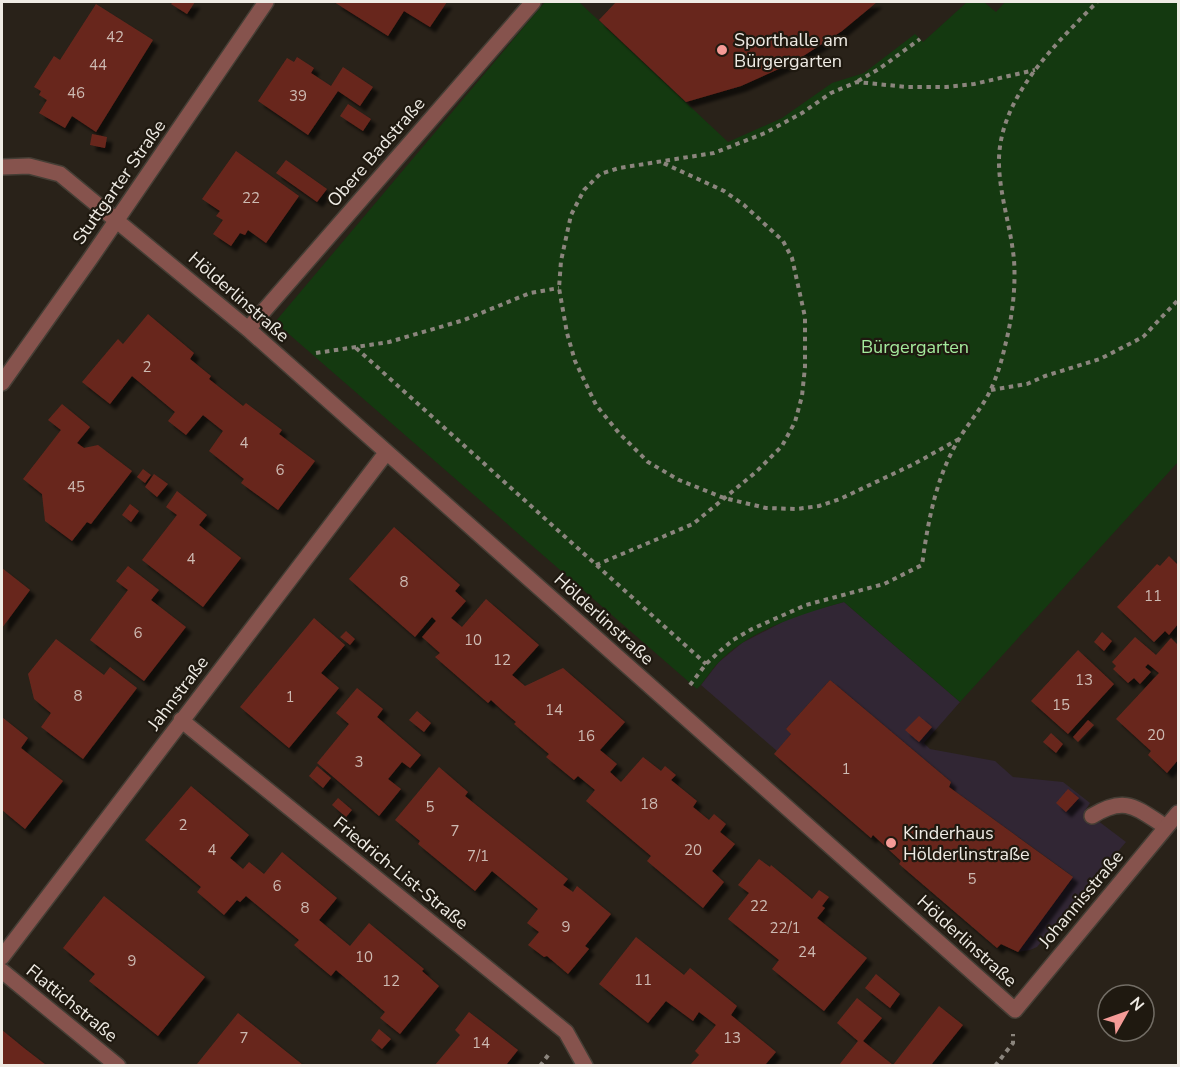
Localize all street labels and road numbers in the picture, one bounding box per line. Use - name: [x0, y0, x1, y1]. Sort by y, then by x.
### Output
- street label: Obere Badstraße: [322, 92, 430, 212]
- street label: Stuttgarter Straße: [67, 115, 171, 249]
- street label: Hölderlinstraße: [183, 246, 295, 348]
- street label: Hölderlinstraße: [549, 568, 659, 670]
- street label: Jahnstraße: [142, 651, 214, 736]
- street label: Friedrich-List-Straße: [329, 811, 473, 935]
- street label: Johannisstraße: [1033, 845, 1129, 954]
- street label: Hölderlinstraße: [912, 890, 1022, 992]
- street label: Flattichstraße: [21, 959, 123, 1047]

